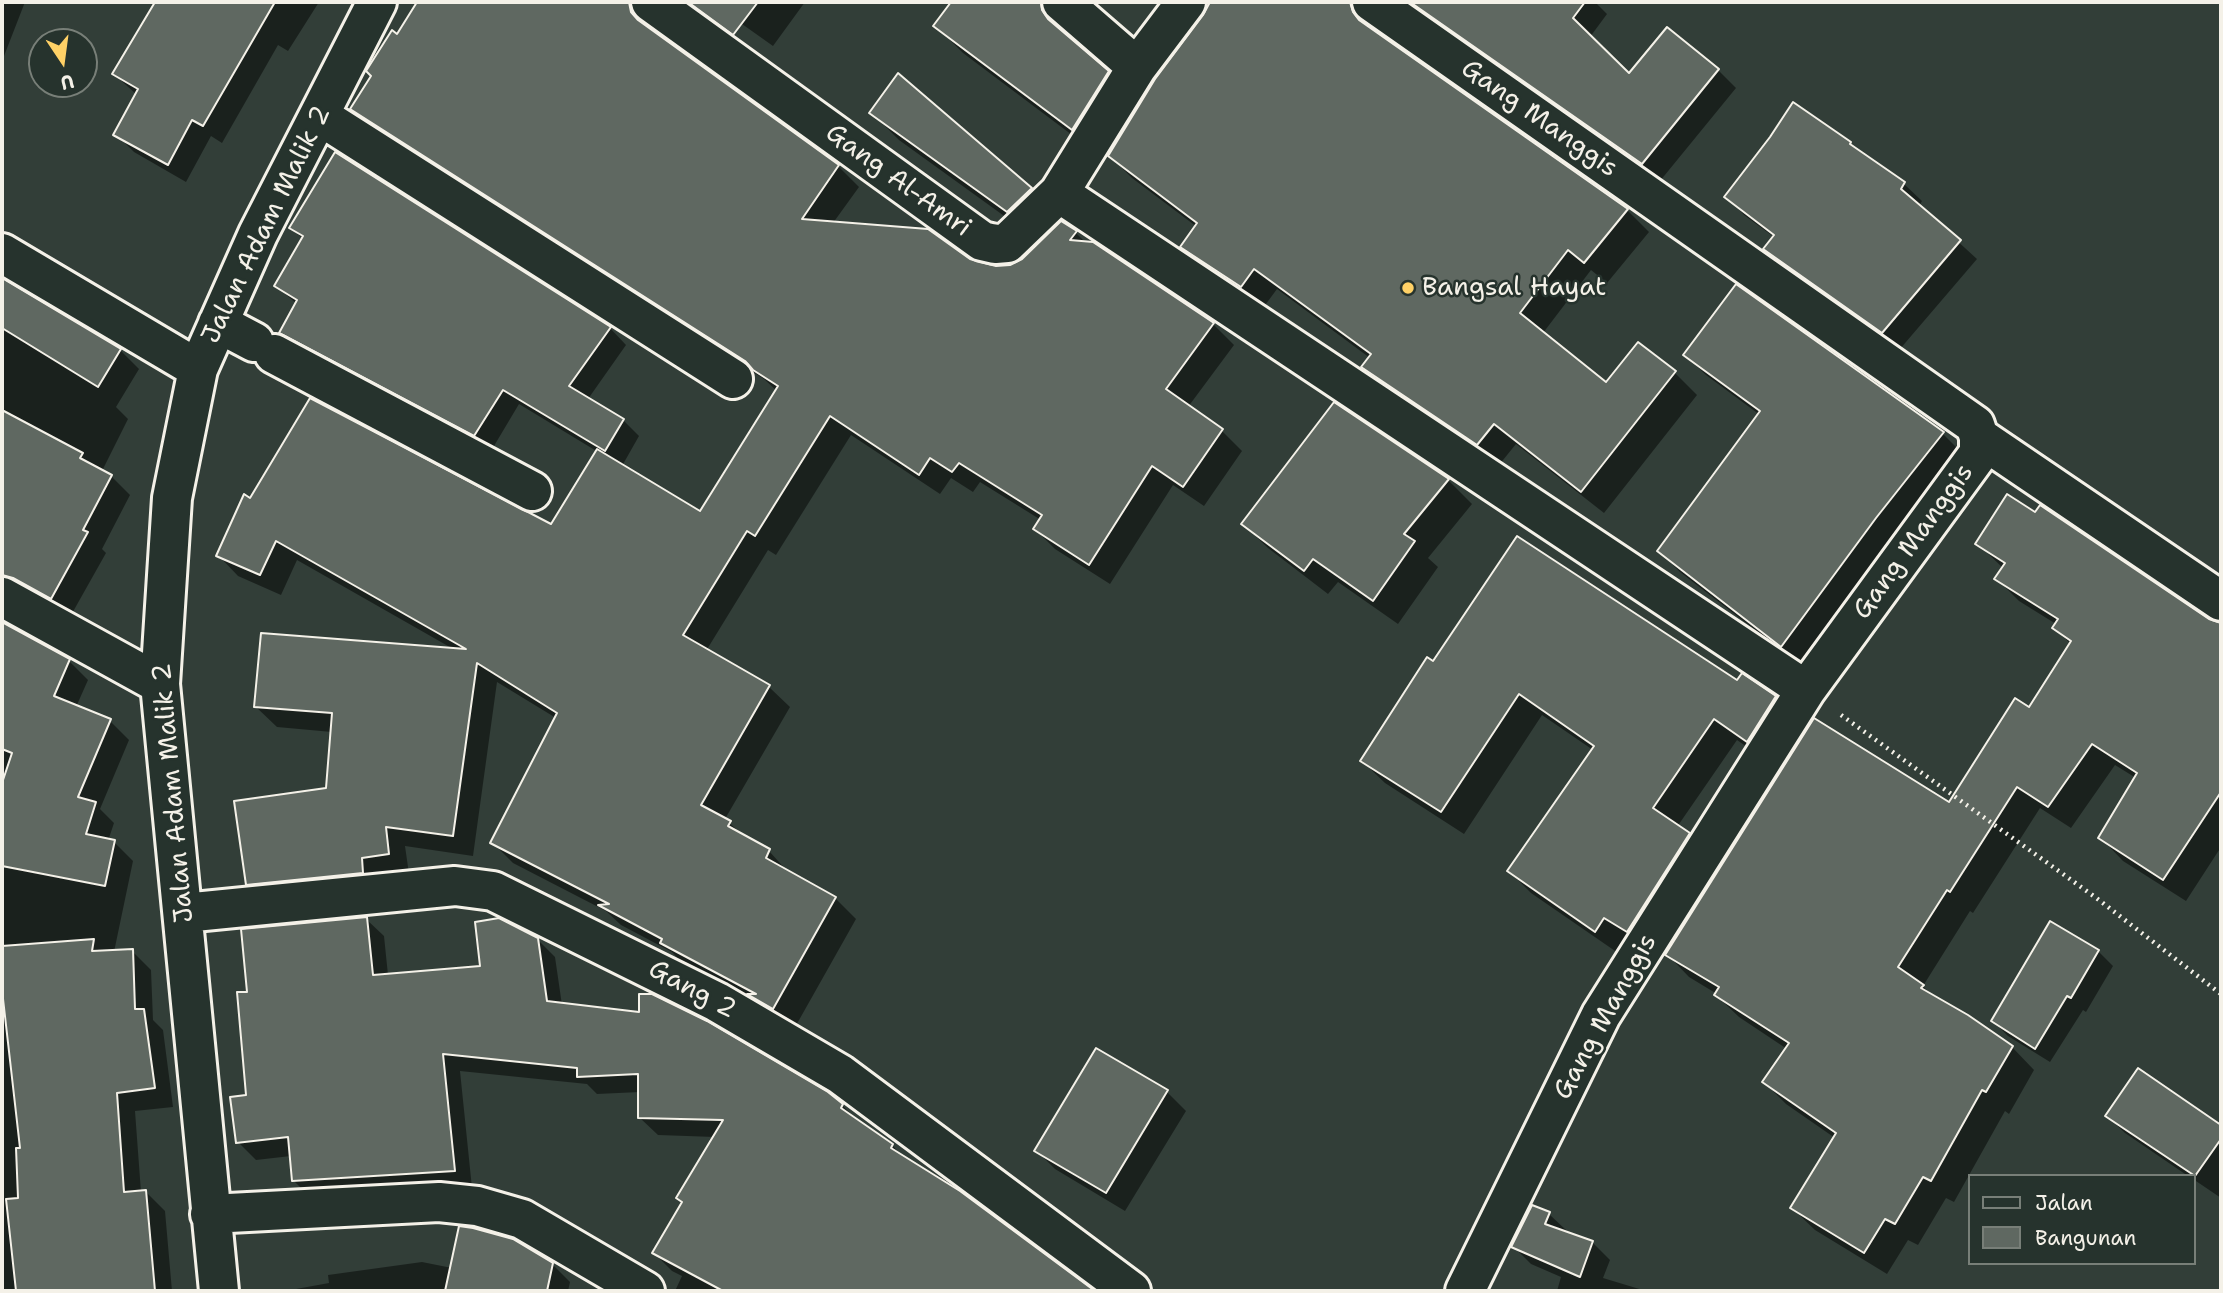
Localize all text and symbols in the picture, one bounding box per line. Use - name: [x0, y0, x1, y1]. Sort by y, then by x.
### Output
- north arrow: [28, 28, 98, 98]
- street label: Gang Manggis: [1455, 53, 1623, 185]
- text: U: [58, 68, 77, 96]
- street label: Jalan Adam Malik 2: [196, 101, 338, 349]
- street label: Gang Al-Amri: [819, 118, 977, 244]
- place label: Bangsal Hayat: [1422, 272, 1606, 304]
- marker: Bangsal Hayat: [1400, 280, 1416, 296]
- street label: Gang Manggis: [1847, 458, 1981, 626]
- street label: Jalan Adam Malik 2: [147, 662, 201, 924]
- street label: Gang Manggis: [1548, 929, 1664, 1105]
- street label: Gang 2: [643, 954, 741, 1026]
- legend: [1968, 1174, 2195, 1265]
- text: Jalan: [2035, 1189, 2093, 1217]
- text: Bangunan: [2035, 1224, 2136, 1252]

